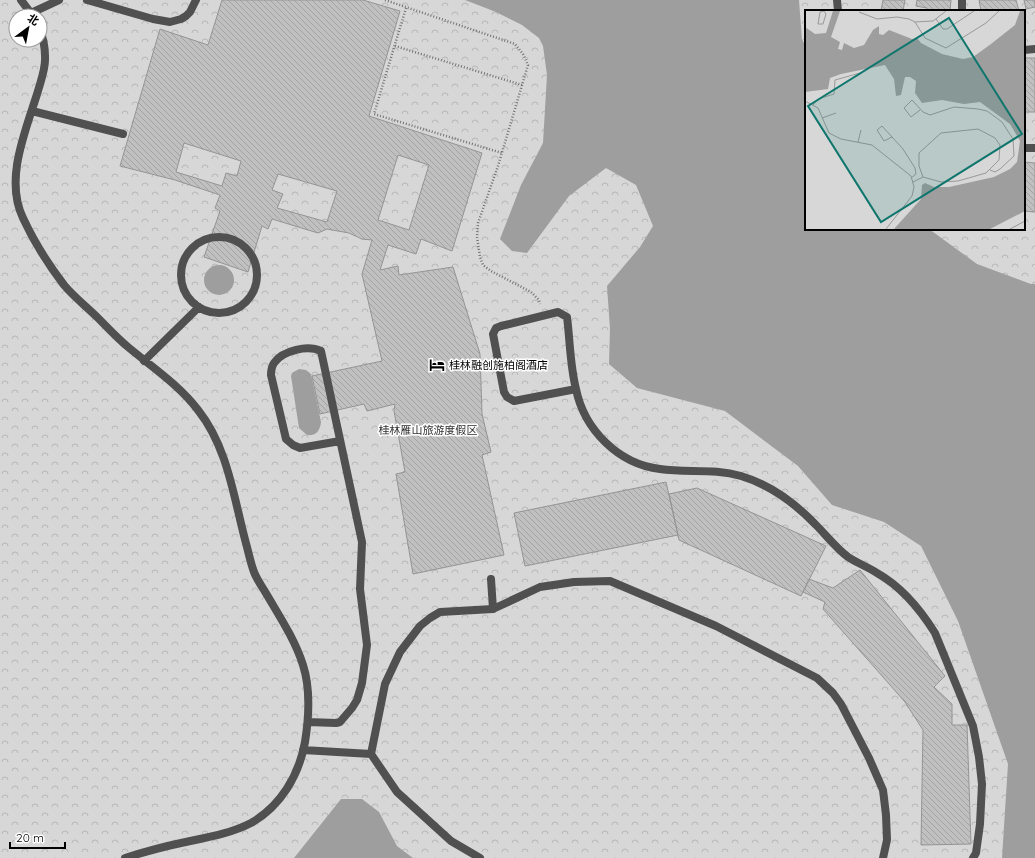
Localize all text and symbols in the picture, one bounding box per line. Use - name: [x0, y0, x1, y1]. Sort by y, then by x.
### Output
- north arrow: [8, 8, 48, 48]
- inset map: [805, 10, 1025, 230]
- text: 北: [25, 11, 42, 28]
- hotel icon: 桂林融创施柏阁酒店: [428, 356, 446, 374]
- place label: 桂林融创施柏阁酒店: [449, 358, 548, 372]
- park label: 桂林雁山旅游度假区: [379, 423, 478, 437]
- scale bar: [10, 824, 65, 850]
- text: 20 m: [16, 830, 44, 845]

